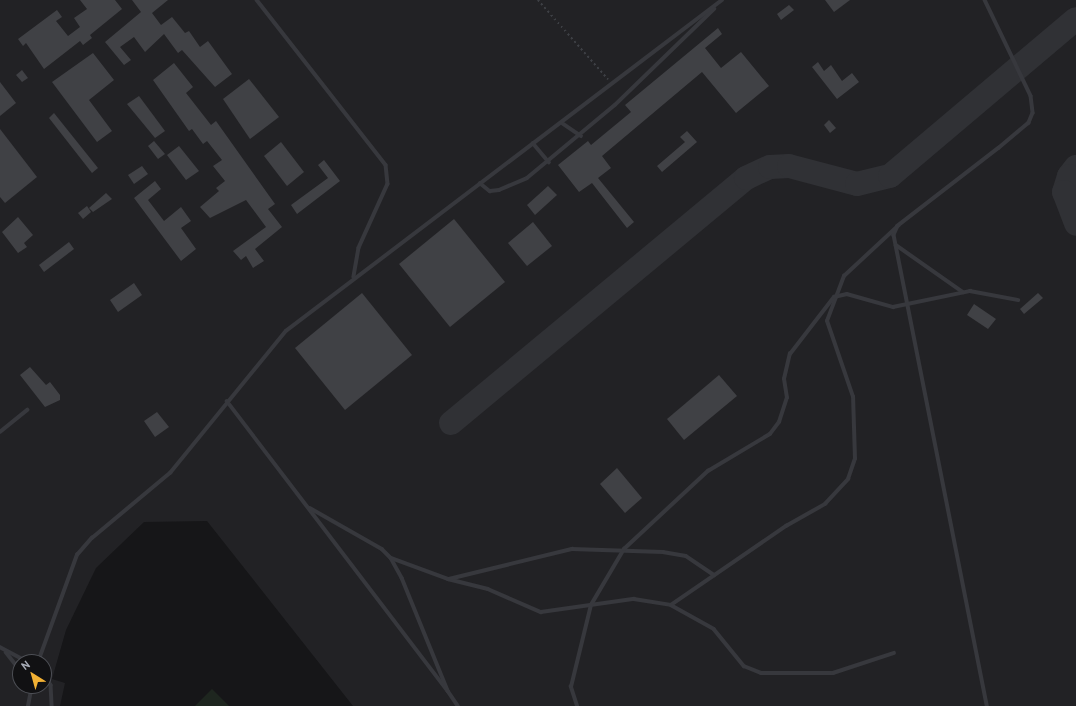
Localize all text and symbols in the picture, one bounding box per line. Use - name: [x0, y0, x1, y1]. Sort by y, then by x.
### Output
- north arrow: [12, 654, 52, 694]
- text: N: [18, 657, 32, 673]

